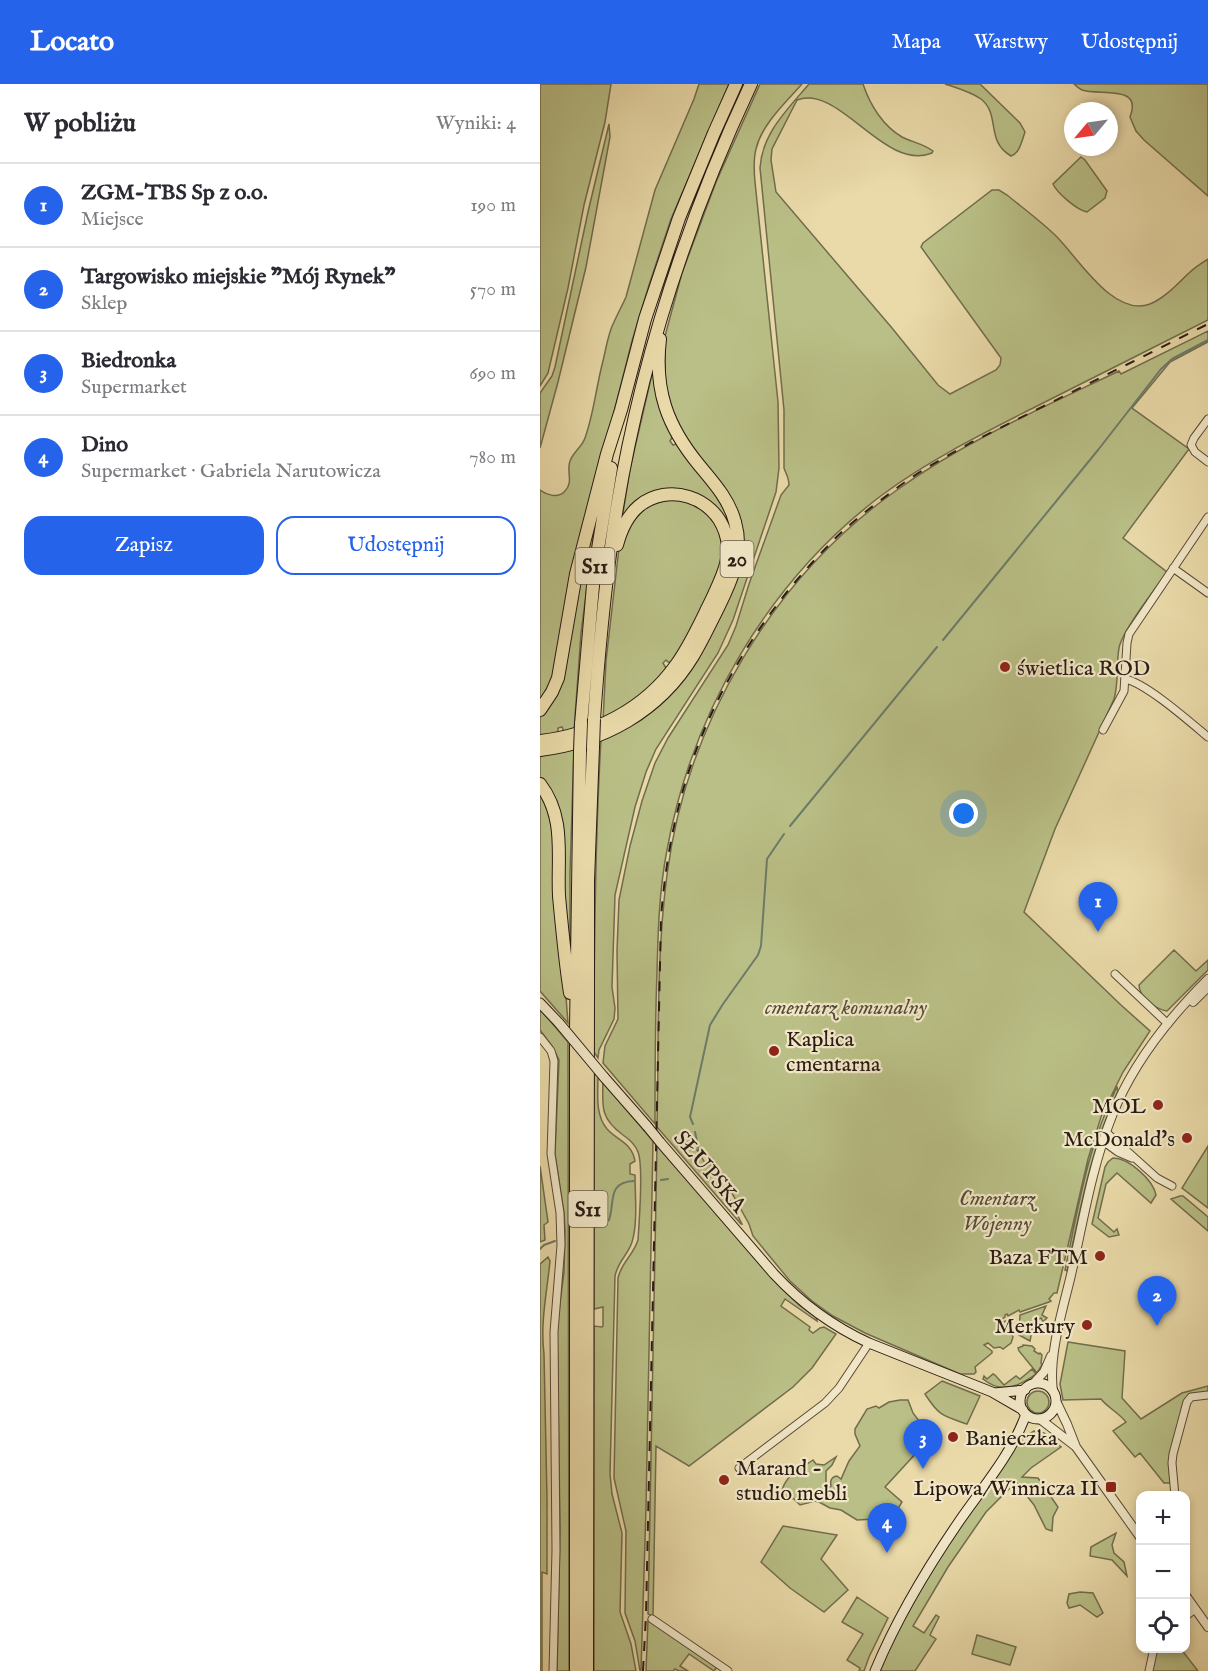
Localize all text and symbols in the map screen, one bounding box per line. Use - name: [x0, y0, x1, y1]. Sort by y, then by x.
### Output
- text: Locato: [30, 25, 114, 60]
- text: Mapa: [891, 29, 941, 56]
- text: Warstwy: [974, 29, 1048, 56]
- text: Udostępnij: [1081, 29, 1178, 56]
- north arrow: [1064, 102, 1118, 156]
- text: W pobliżu: [24, 107, 136, 140]
- text: Wyniki: 4: [436, 111, 516, 136]
- text: ZGM-TBS Sp z o.o.: [81, 179, 268, 207]
- text: 1: [40, 193, 47, 218]
- text: 190 m: [470, 193, 516, 218]
- text: Miejsce: [81, 207, 144, 232]
- text: Targowisko miejskie "Mój Rynek": [81, 263, 396, 291]
- text: 2: [39, 277, 48, 302]
- text: 570 m: [470, 277, 516, 302]
- text: Sklep: [81, 291, 127, 316]
- text: Biedronka: [81, 347, 176, 375]
- text: 3: [40, 361, 47, 386]
- text: 690 m: [469, 361, 516, 386]
- text: Supermarket: [81, 375, 187, 400]
- text: Dino: [81, 431, 128, 459]
- text: 4: [39, 445, 48, 470]
- text: 780 m: [469, 445, 516, 470]
- text: Supermarket · Gabriela Narutowicza: [81, 459, 381, 484]
- button: Zapisz: [24, 516, 264, 575]
- button: Udostępnij: [276, 516, 516, 575]
- road number: 20: [720, 541, 754, 577]
- road number: S11: [576, 548, 614, 584]
- place label: świetlica ROD: [1017, 655, 1150, 683]
- marker: świetlica ROD: [998, 660, 1012, 674]
- your location: [949, 799, 978, 828]
- pin: 1: [1078, 882, 1118, 932]
- park label: cmentarz komunalny: [765, 994, 928, 1022]
- place label: Kaplica cmentarna: [786, 1026, 881, 1079]
- marker: Kaplica cmentarna: [767, 1044, 781, 1058]
- place label: MOL: [1092, 1093, 1146, 1121]
- marker: MOL: [1151, 1098, 1165, 1112]
- street label: SŁUPSKA: [667, 1125, 753, 1220]
- place label: McDonald's: [1063, 1126, 1175, 1154]
- marker: McDonald's: [1180, 1131, 1194, 1145]
- park label: Cmentarz Wojenny: [959, 1185, 1038, 1238]
- road number: S11: [568, 1191, 608, 1227]
- place label: Baza FTM: [988, 1244, 1088, 1272]
- marker: Baza FTM: [1093, 1249, 1107, 1263]
- pin: 2: [1138, 1276, 1176, 1326]
- place label: Merkury: [994, 1313, 1075, 1341]
- marker: Merkury: [1080, 1318, 1094, 1332]
- pin: 3: [904, 1420, 943, 1469]
- place label: Banieczka: [965, 1425, 1058, 1453]
- marker: Banieczka: [946, 1430, 960, 1444]
- place label: Marand - studio mebli: [736, 1455, 848, 1508]
- marker: Marand - studio mebli: [717, 1473, 731, 1487]
- place label: Lipowa/Winnicza II: [914, 1475, 1099, 1503]
- marker: Lipowa/Winnicza II: [1104, 1480, 1118, 1494]
- map controls: [1136, 1491, 1190, 1653]
- button: +: [1136, 1491, 1190, 1545]
- pin: 4: [868, 1504, 906, 1553]
- button: −: [1136, 1545, 1190, 1599]
- button: locate: [1136, 1599, 1190, 1653]

